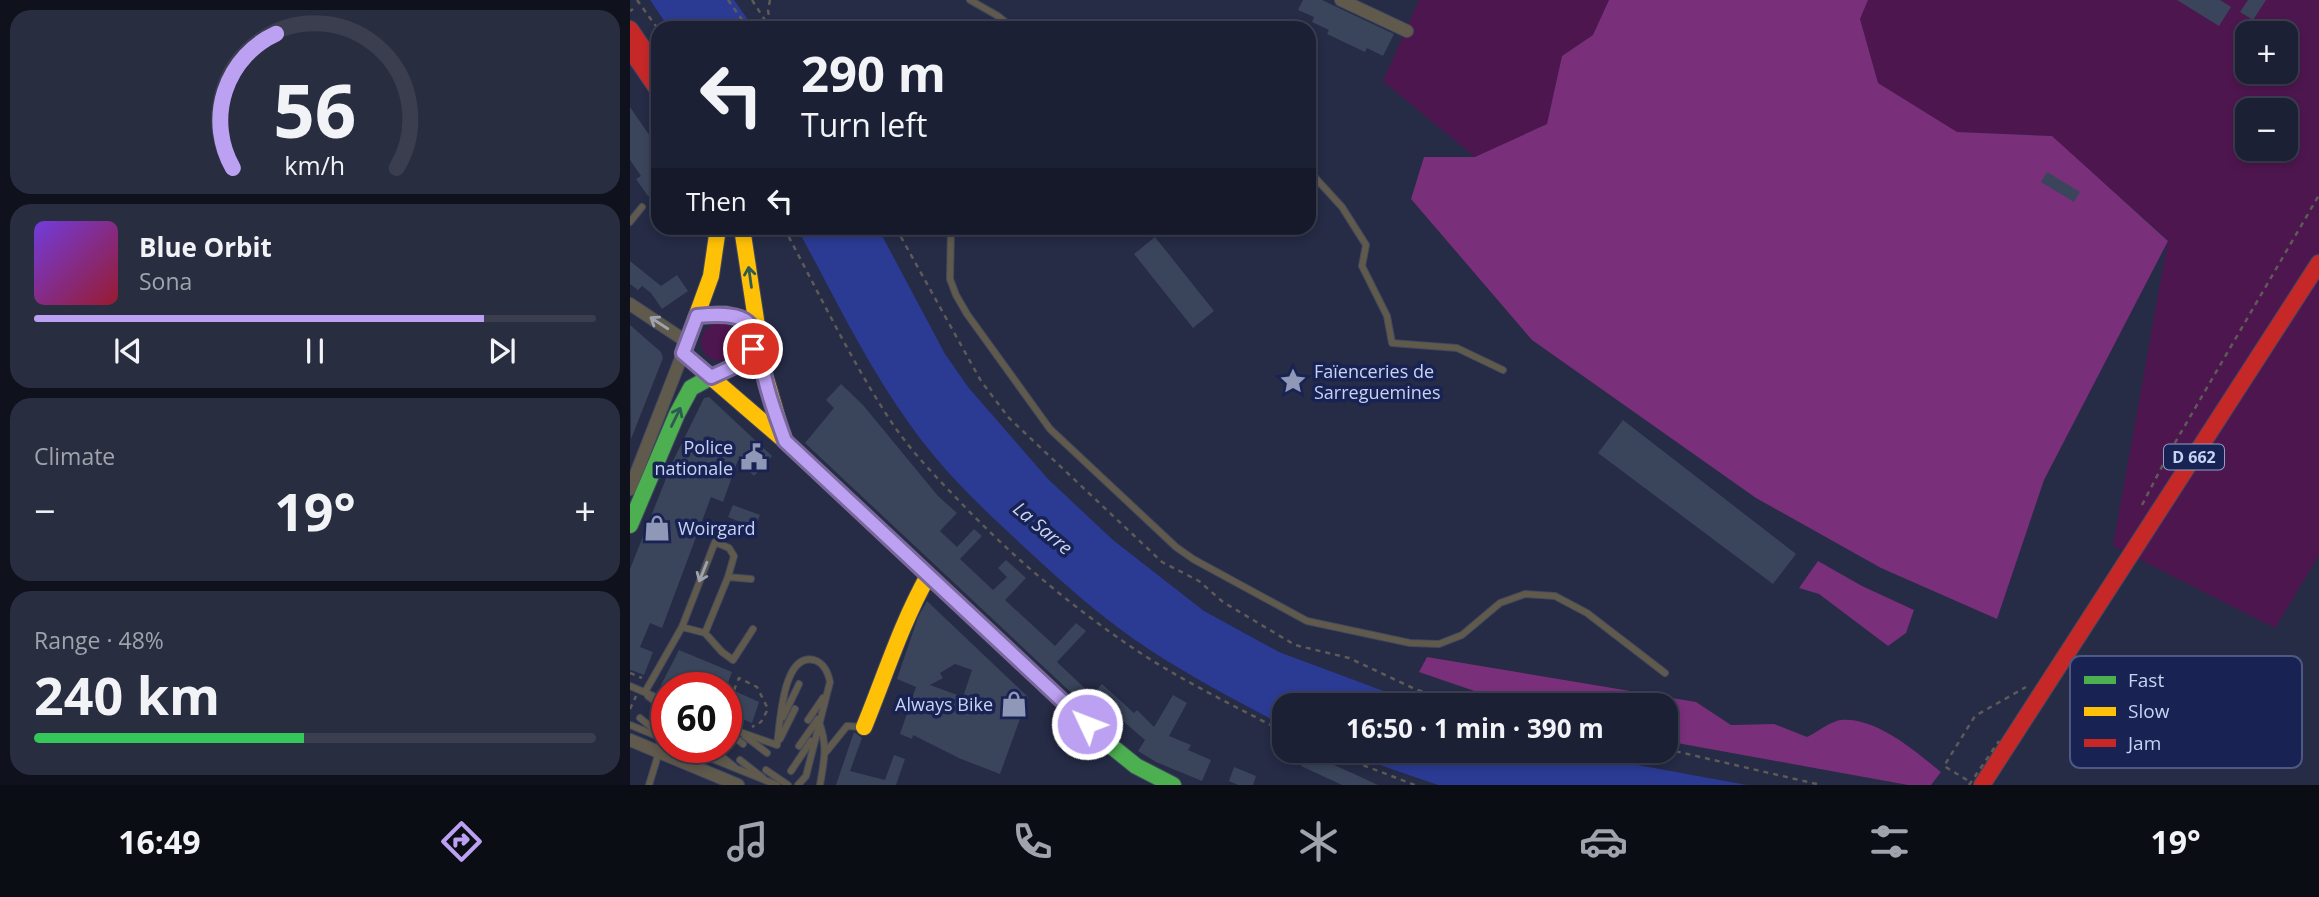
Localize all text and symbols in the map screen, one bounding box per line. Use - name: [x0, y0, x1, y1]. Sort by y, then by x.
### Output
- map controls: [2235, 21, 2298, 161]
- button: +: [2235, 21, 2298, 84]
- text: 290 m: [801, 40, 946, 106]
- icon: left: [686, 49, 777, 140]
- text: 56: [273, 60, 357, 159]
- button: −: [2235, 98, 2298, 161]
- text: Turn left: [801, 103, 927, 146]
- text: km/h: [285, 148, 345, 182]
- icon: left: [761, 182, 799, 220]
- text: Then: [686, 183, 747, 219]
- text: Blue Orbit: [139, 229, 272, 265]
- text: Sona: [139, 265, 192, 297]
- one-way arrow: [743, 266, 756, 289]
- one-way arrow: [649, 316, 669, 330]
- pin: [723, 319, 783, 379]
- icon: arrive: [734, 330, 772, 368]
- icon: previous: [109, 332, 147, 370]
- icon: pause: [296, 332, 334, 370]
- icon: next: [483, 332, 521, 370]
- place label: Faïenceries de Sarreguemines: [1314, 359, 1441, 404]
- place icon: Faïenceries de Sarreguemines: [1278, 366, 1308, 396]
- one-way arrow: [669, 407, 683, 428]
- place label: Police nationale: [654, 435, 733, 480]
- text: Climate: [34, 440, 115, 472]
- public building icon: Police nationale: [739, 442, 769, 472]
- road number: D 662: [2164, 445, 2224, 470]
- text: 19°: [274, 475, 356, 546]
- text: −: [34, 484, 56, 536]
- text: +: [574, 484, 596, 536]
- water label: La Sarre: [1008, 496, 1078, 560]
- shop icon: Woirgard: [642, 513, 672, 543]
- place label: Woirgard: [678, 516, 756, 540]
- one-way arrow: [695, 560, 708, 582]
- text: Range · 48%: [34, 624, 164, 656]
- legend: [2070, 656, 2302, 768]
- text: 240 km: [34, 659, 220, 730]
- text: Fast: [2128, 667, 2164, 693]
- speed limit sign: 60: [651, 672, 742, 763]
- position arrow: [1050, 687, 1124, 761]
- shop icon: Always Bike: [999, 689, 1029, 719]
- place label: Always Bike: [895, 692, 993, 716]
- text: Slow: [2128, 698, 2170, 724]
- text: 16:50 · 1 min · 390 m: [1346, 710, 1604, 746]
- text: Jam: [2126, 730, 2161, 756]
- icon: directions: [437, 817, 486, 866]
- icon: music: [723, 817, 772, 866]
- icon: phone: [1008, 817, 1057, 866]
- icon: climate: [1294, 817, 1343, 866]
- icon: car: [1579, 817, 1628, 866]
- icon: filters: [1865, 817, 1914, 866]
- text: 16:49: [118, 820, 201, 863]
- text: 19°: [2150, 820, 2201, 863]

